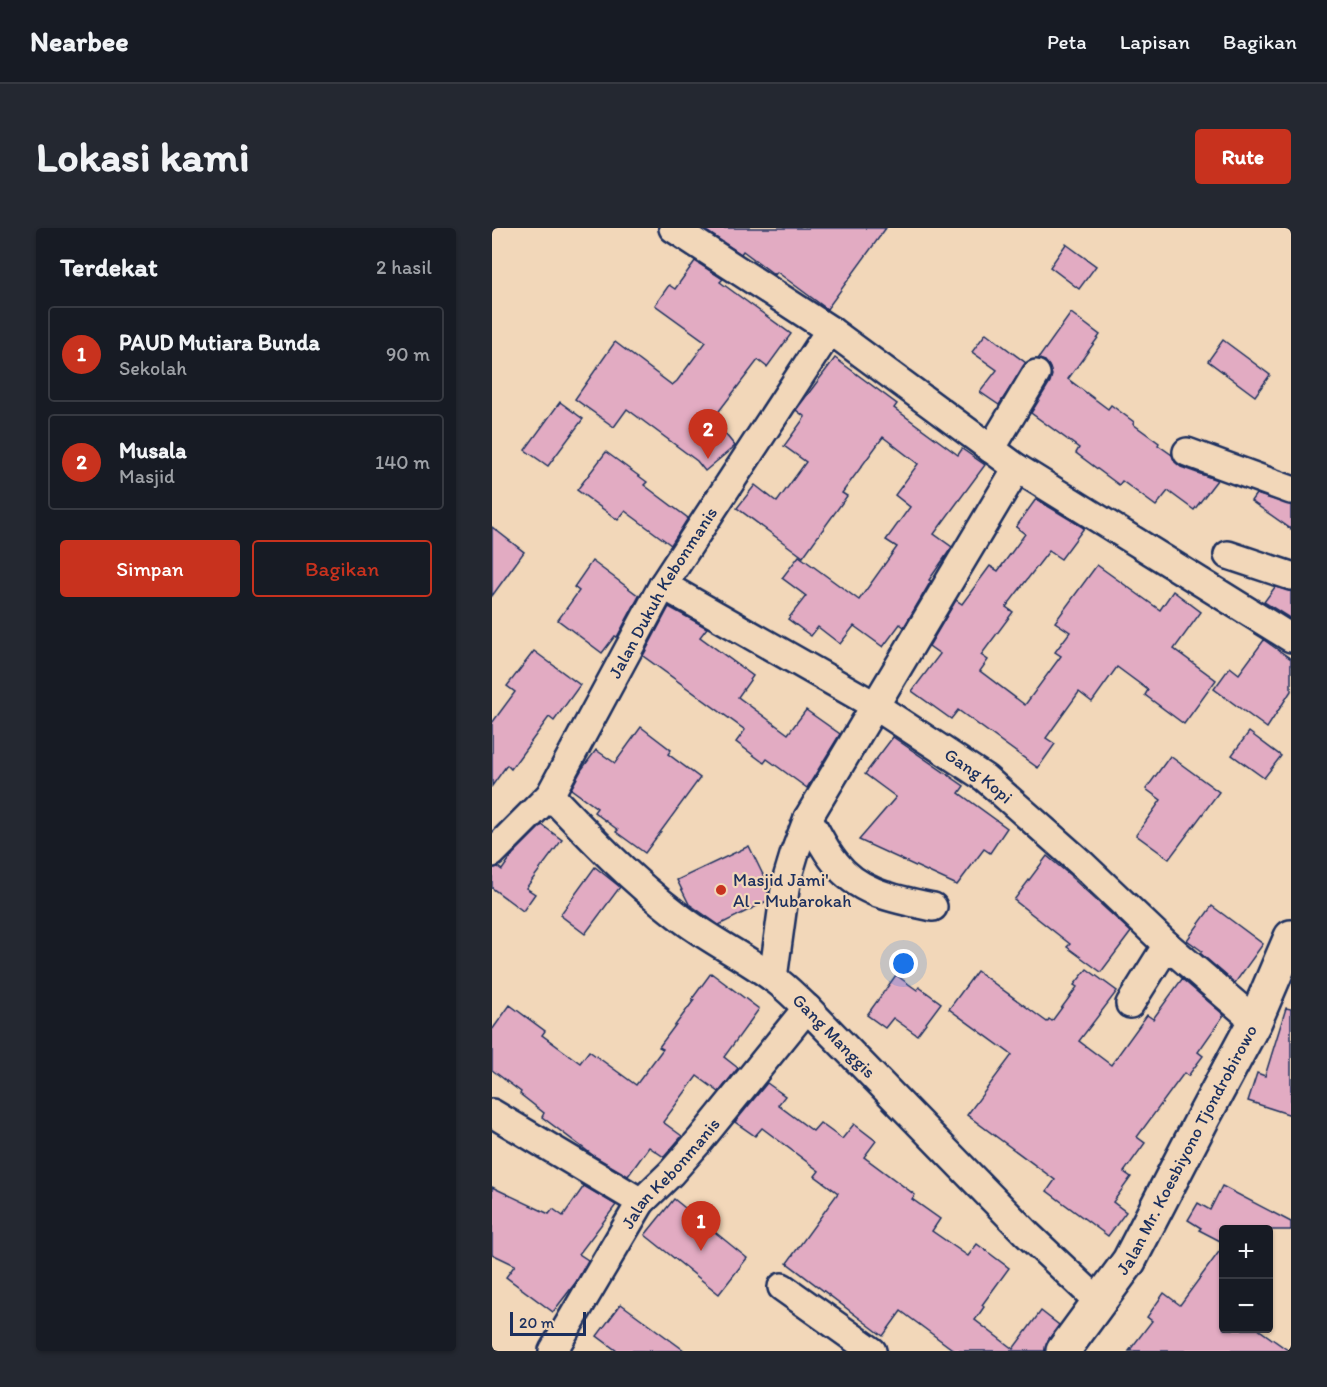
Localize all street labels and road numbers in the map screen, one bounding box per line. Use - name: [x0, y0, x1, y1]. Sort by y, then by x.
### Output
- street label: Jalan Dukuh Kebonmanis: [604, 503, 722, 682]
- street label: Gang Kopi: [940, 743, 1017, 808]
- street label: Gang Manggis: [788, 989, 880, 1083]
- street label: Jalan Mr. Koesbiyono Tjondrobirowo: [1112, 1021, 1262, 1279]
- street label: Jalan Kebonmanis: [617, 1113, 725, 1233]

